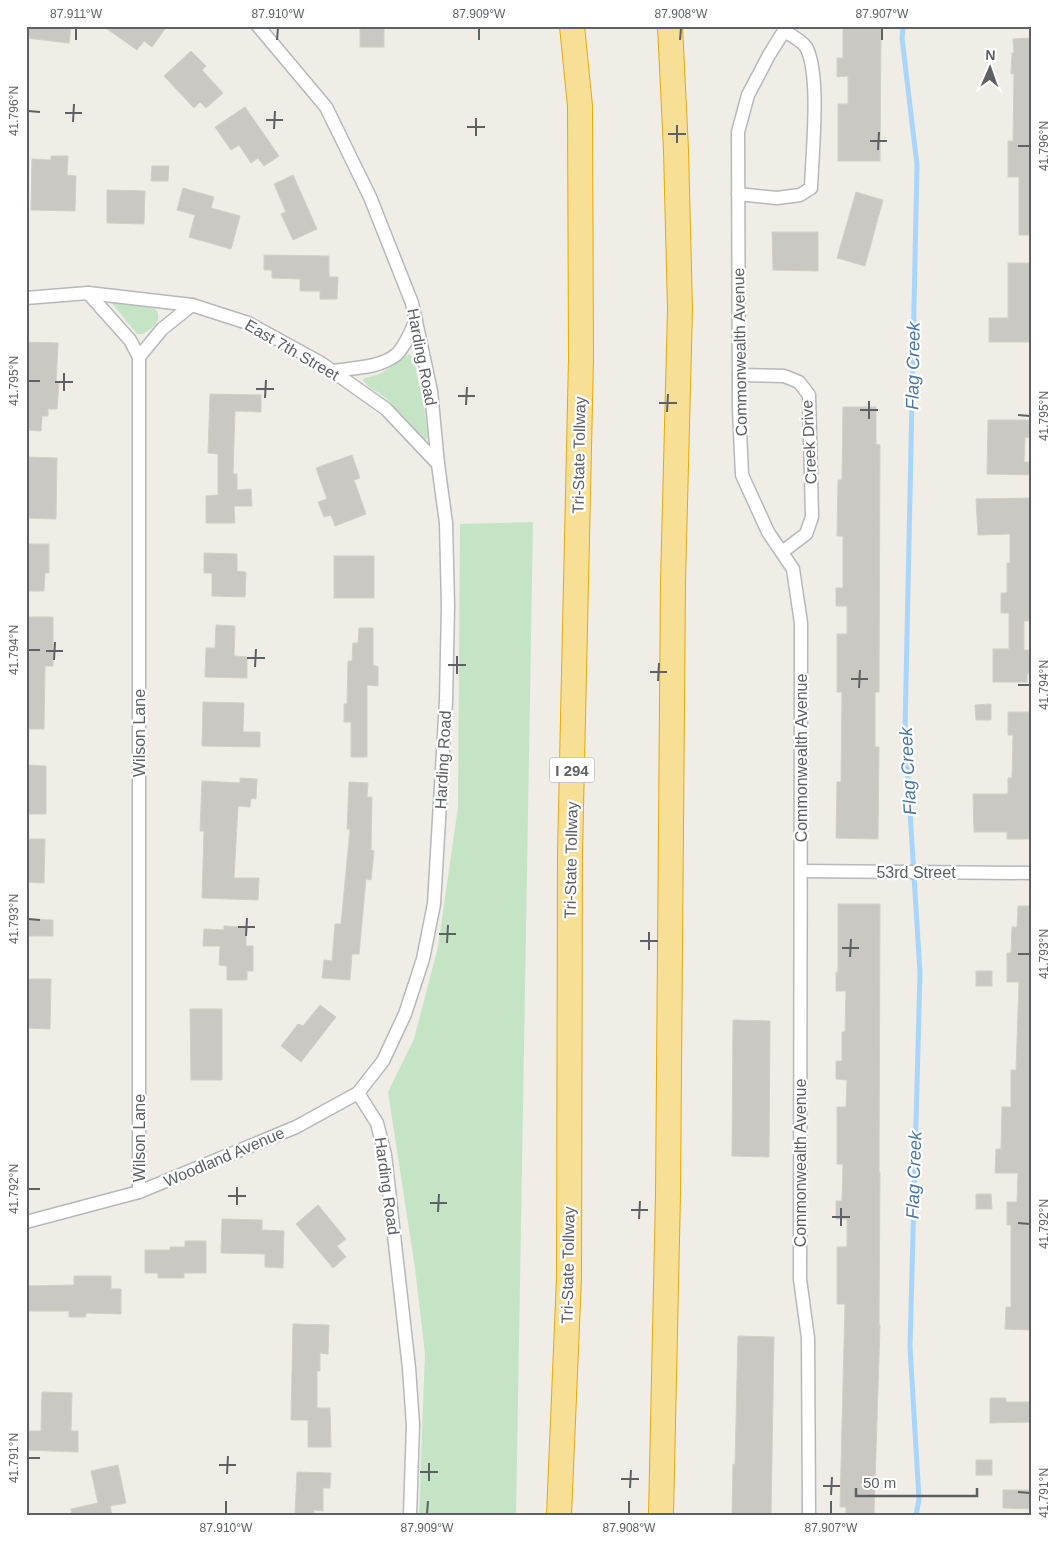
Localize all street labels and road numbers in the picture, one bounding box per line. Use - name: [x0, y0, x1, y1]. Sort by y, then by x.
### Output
- street label: Commonwealth Avenue: [730, 267, 750, 436]
- street label: Harding Road: [404, 307, 440, 407]
- street label: East 7th Street: [242, 316, 343, 384]
- street label: Tri-State Tollway: [569, 396, 589, 514]
- street label: Creek Drive: [798, 399, 820, 485]
- street label: Commonwealth Avenue: [793, 674, 810, 842]
- street label: Wilson Lane: [131, 689, 148, 777]
- street label: Harding Road: [432, 710, 454, 810]
- road number: I 294: [550, 758, 594, 782]
- street label: Tri-State Tollway: [561, 801, 581, 919]
- street label: 53rd Street: [876, 864, 956, 881]
- street label: Commonwealth Avenue: [792, 1079, 809, 1247]
- street label: Wilson Lane: [131, 1094, 148, 1182]
- street label: Woodland Avenue: [161, 1124, 287, 1190]
- street label: Harding Road: [372, 1136, 402, 1236]
- street label: Tri-State Tollway: [558, 1206, 578, 1324]

